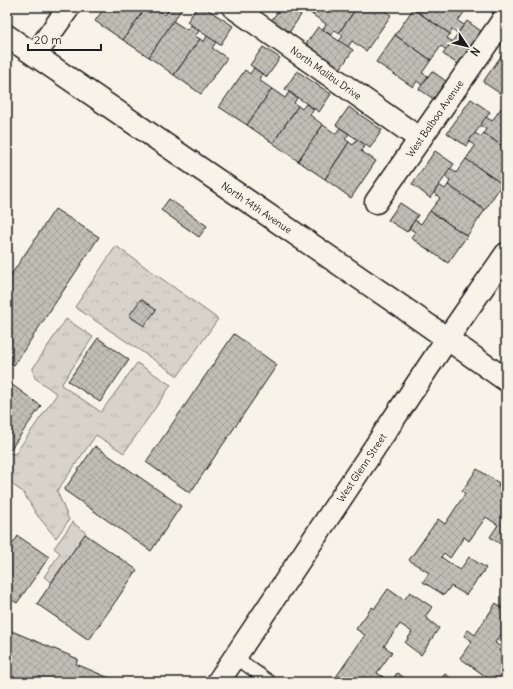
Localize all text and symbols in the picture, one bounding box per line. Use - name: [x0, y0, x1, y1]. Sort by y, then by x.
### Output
- scale bar: [28, 26, 101, 52]
- north arrow: [447, 26, 487, 66]
- text: 20 m: [34, 32, 62, 47]
- street label: North Malibu Drive: [288, 43, 364, 102]
- text: N: [467, 45, 483, 59]
- street label: West Balboa Avenue: [403, 77, 466, 160]
- street label: North 14th Avenue: [219, 179, 295, 236]
- street label: West Glenn Street: [334, 430, 389, 504]

